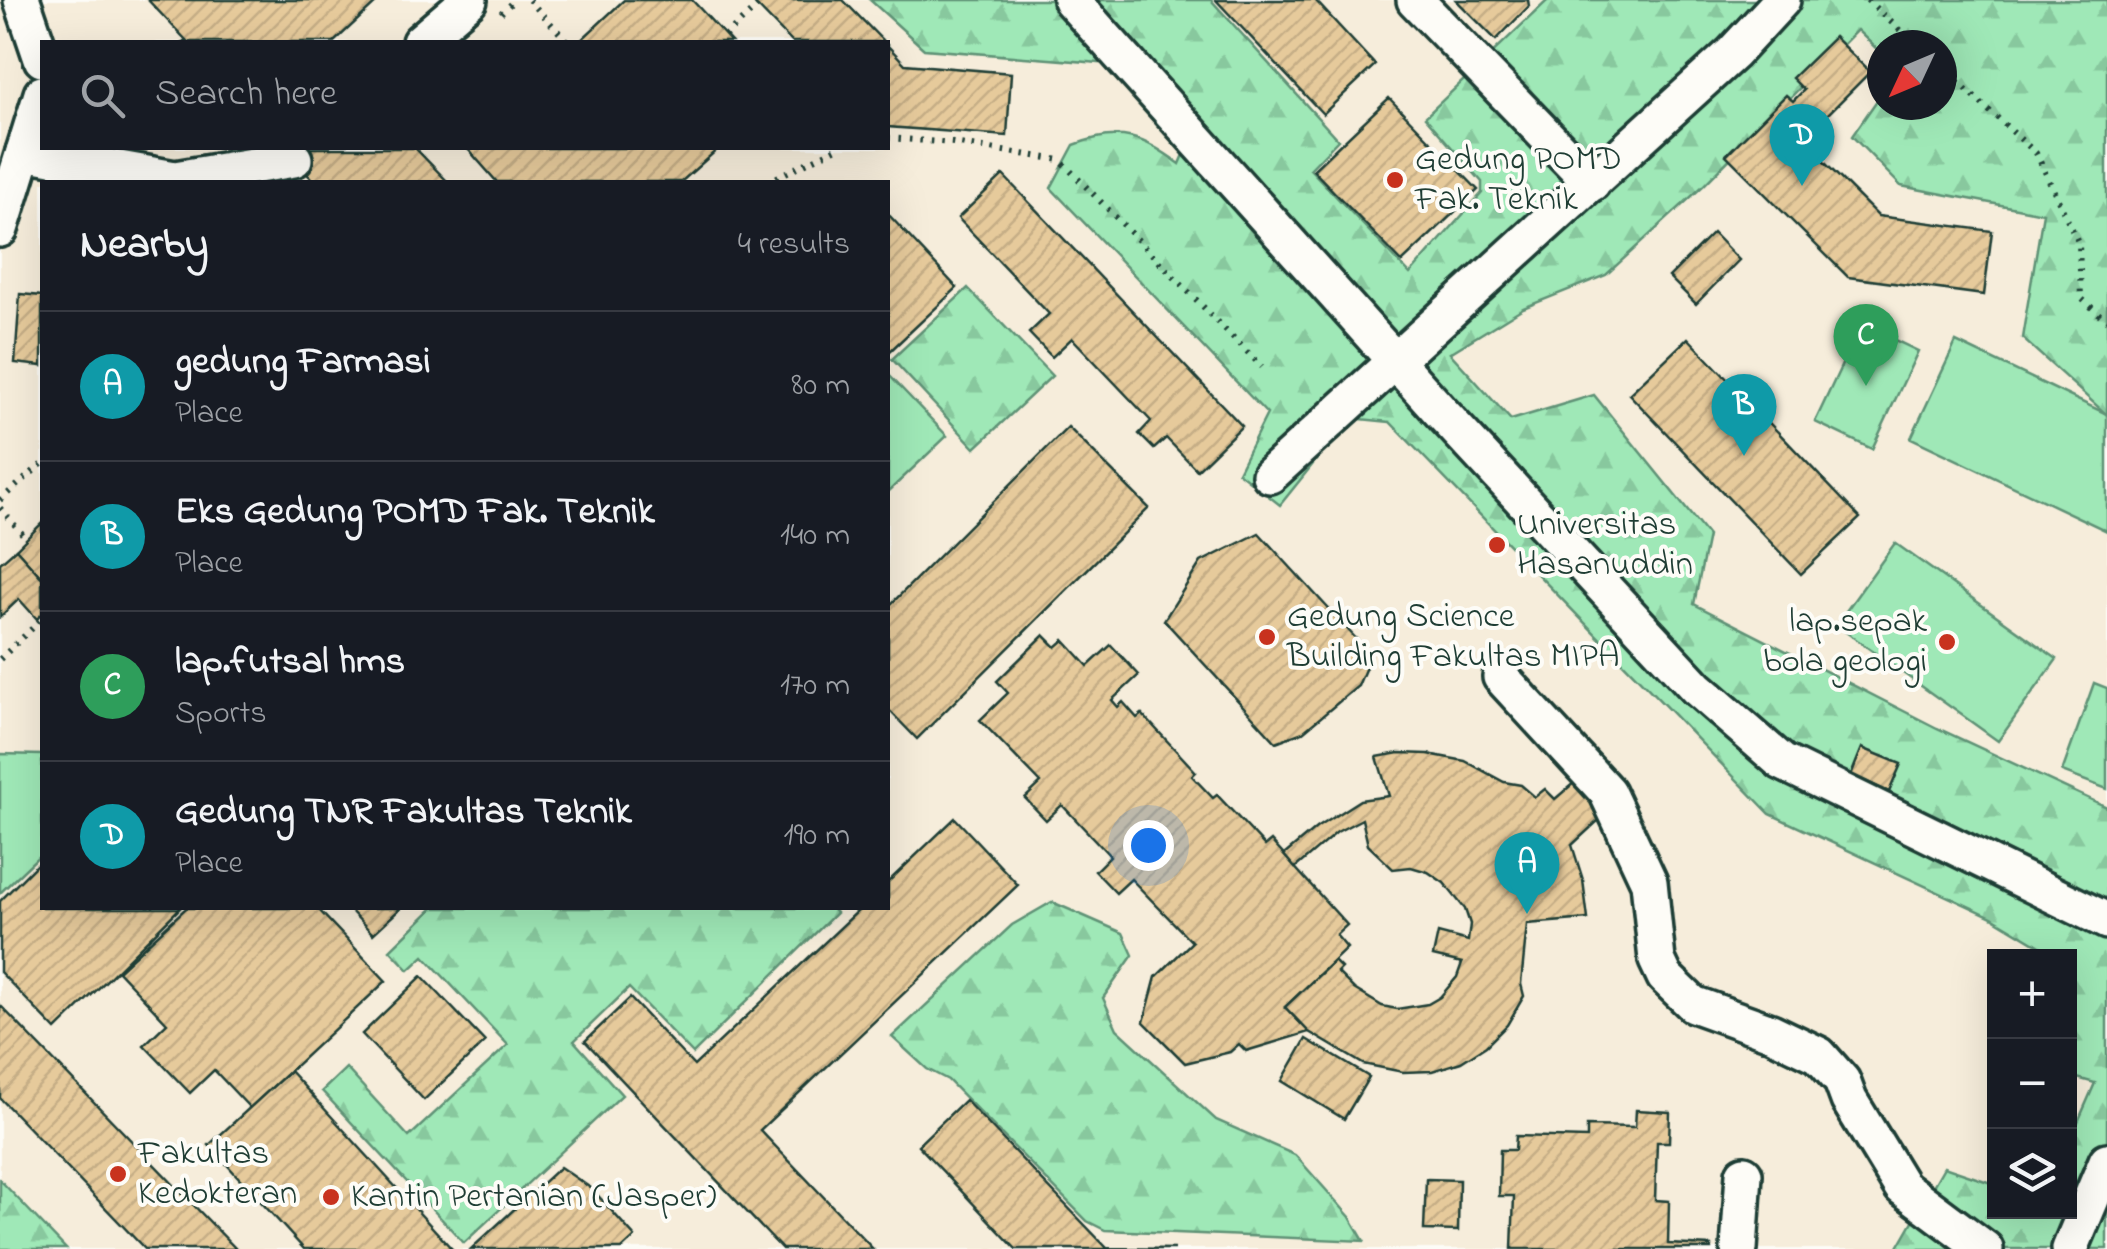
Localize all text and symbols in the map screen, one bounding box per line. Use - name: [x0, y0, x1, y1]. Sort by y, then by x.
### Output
- north arrow: [1867, 30, 1957, 120]
- search box: [40, 40, 890, 150]
- text: Search here: [155, 67, 337, 123]
- icon: search: [75, 68, 130, 123]
- pin: D: [1770, 104, 1834, 186]
- place label: Gedung POMD Fak. Teknik: [1414, 135, 1622, 226]
- marker: Gedung POMD Fak. Teknik: [1384, 169, 1406, 191]
- text: Nearby: [80, 215, 208, 276]
- text: 4 results: [738, 222, 850, 269]
- pin: C: [1834, 304, 1898, 386]
- text: gedung Farmasi: [175, 335, 431, 391]
- text: A: [103, 363, 122, 410]
- text: 80 m: [791, 363, 850, 410]
- pin: B: [1712, 374, 1776, 456]
- text: Place: [175, 391, 243, 438]
- text: Eks Gedung POMD Fak. Teknik: [175, 485, 655, 541]
- place label: Universitas Hasanuddin: [1517, 500, 1693, 591]
- text: B: [102, 513, 123, 560]
- text: 140 m: [780, 513, 850, 560]
- marker: Universitas Hasanuddin: [1486, 534, 1508, 556]
- text: Place: [175, 541, 243, 588]
- place label: Gedung Science Building Fakultas MIPA: [1286, 592, 1620, 683]
- place label: lap.sepak bola geologi: [1763, 597, 1928, 688]
- marker: Gedung Science Building Fakultas MIPA: [1256, 626, 1278, 648]
- marker: lap.sepak bola geologi: [1936, 631, 1958, 653]
- text: lap.futsal hms: [175, 635, 405, 691]
- text: C: [104, 663, 121, 710]
- text: 170 m: [780, 663, 850, 710]
- text: Sports: [175, 691, 267, 738]
- text: Gedung TNR Fakultas Teknik: [175, 785, 632, 841]
- text: D: [101, 813, 124, 860]
- text: 190 m: [784, 813, 850, 860]
- your location: [1123, 820, 1174, 871]
- pin: A: [1494, 832, 1560, 914]
- text: Place: [175, 841, 243, 888]
- map controls: [1987, 949, 2077, 1219]
- button: +: [1987, 949, 2077, 1039]
- button: −: [1987, 1039, 2077, 1129]
- place label: Fakultas Kedokteran: [137, 1129, 297, 1220]
- button: layers: [1987, 1129, 2077, 1219]
- marker: Fakultas Kedokteran: [107, 1163, 129, 1185]
- place label: Kantin Pertanian (Jasper): [351, 1172, 716, 1223]
- marker: Kantin Pertanian (Jasper): [320, 1186, 342, 1208]

